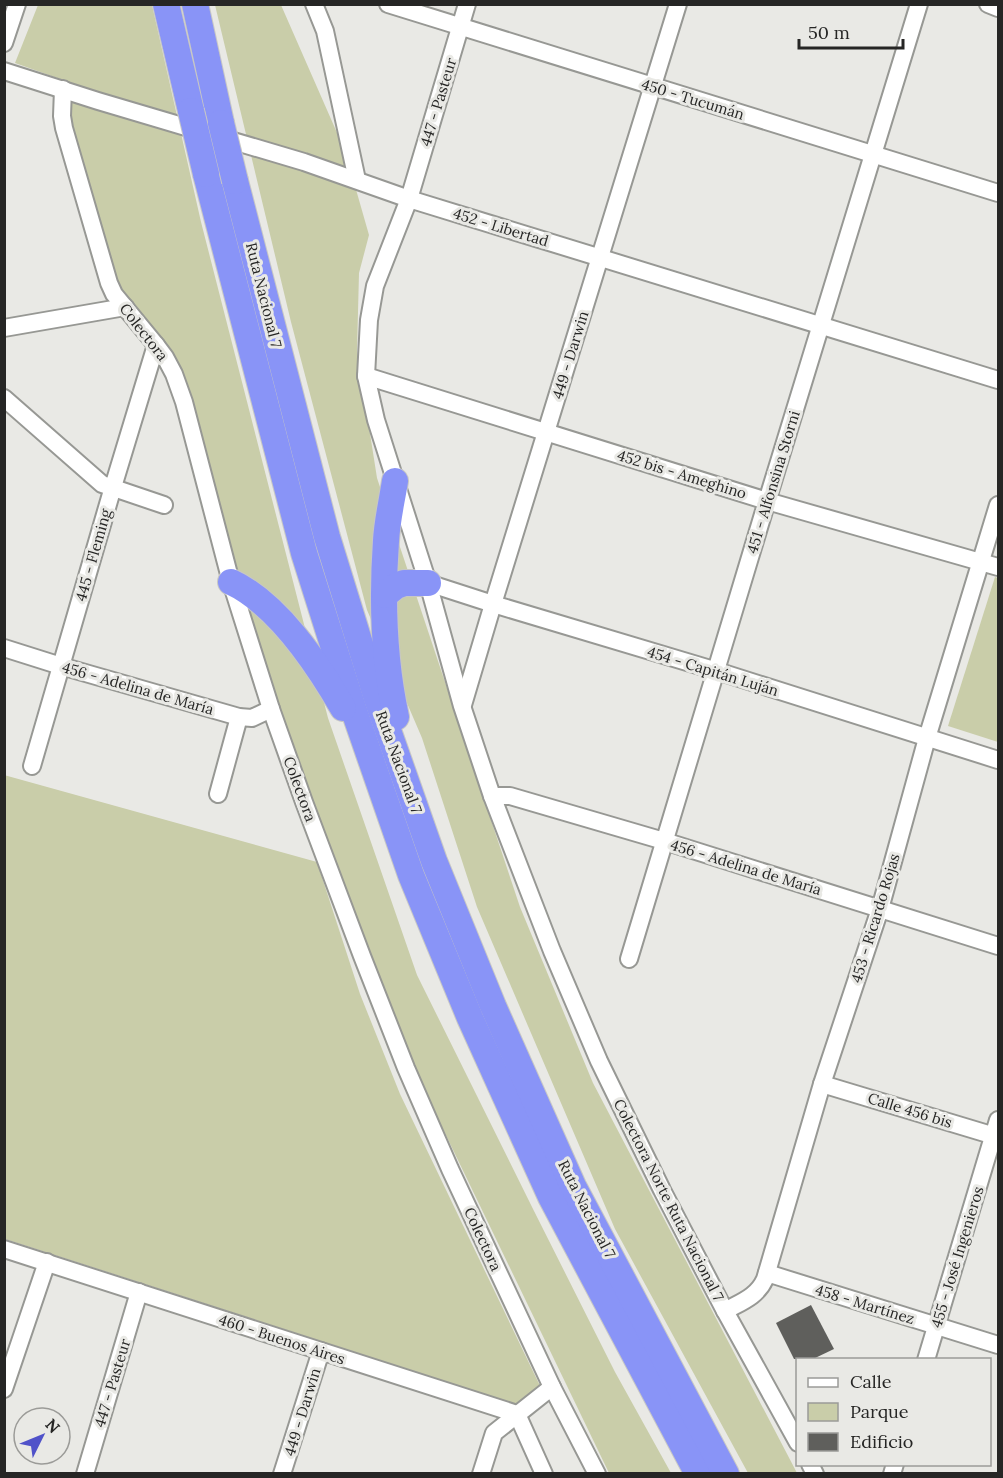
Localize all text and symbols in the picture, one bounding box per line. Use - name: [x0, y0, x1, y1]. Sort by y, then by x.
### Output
- scale bar: [799, 12, 902, 50]
- text: 50 m: [808, 21, 850, 44]
- street label: 447 - Pasteur: [416, 55, 461, 149]
- street label: 450 - Tucumán: [639, 74, 747, 124]
- street label: 452 - Libertad: [451, 204, 551, 250]
- street label: Ruta Nacional 7: [242, 240, 286, 350]
- street label: Colectora: [116, 299, 173, 365]
- street label: 449 - Darwin: [548, 309, 592, 401]
- street label: 451 - Alfonsina Storni: [742, 408, 804, 556]
- street label: 452 bis - Ameghino: [615, 445, 749, 503]
- street label: 445 - Fleming: [71, 506, 115, 603]
- street label: 454 - Capitán Luján: [645, 642, 781, 700]
- street label: 456 - Adelina de María: [60, 657, 216, 719]
- street label: Ruta Nacional 7: [372, 708, 426, 816]
- street label: Colectora: [279, 754, 321, 824]
- street label: 456 - Adelina de María: [668, 835, 824, 899]
- street label: 453 - Ricardo Rojas: [846, 851, 904, 985]
- street label: Calle 456 bis: [865, 1088, 955, 1132]
- street label: Colectora Norte Ruta Nacional 7: [610, 1096, 728, 1304]
- street label: Ruta Nacional 7: [554, 1157, 620, 1261]
- street label: 455 - José Ingenieros: [926, 1184, 988, 1330]
- street label: Colectora: [460, 1204, 506, 1274]
- street label: 458 - Martínez: [813, 1280, 917, 1328]
- street label: 460 - Buenos Aires: [217, 1310, 348, 1368]
- street label: 447 - Pasteur: [90, 1336, 135, 1430]
- legend: [796, 1358, 991, 1466]
- street label: 449 - Darwin: [280, 1366, 324, 1458]
- text: Calle: [850, 1370, 892, 1393]
- text: Parque: [850, 1400, 909, 1423]
- north arrow: [12, 1406, 72, 1466]
- text: N: [41, 1414, 65, 1437]
- text: Edificio: [850, 1430, 913, 1453]

